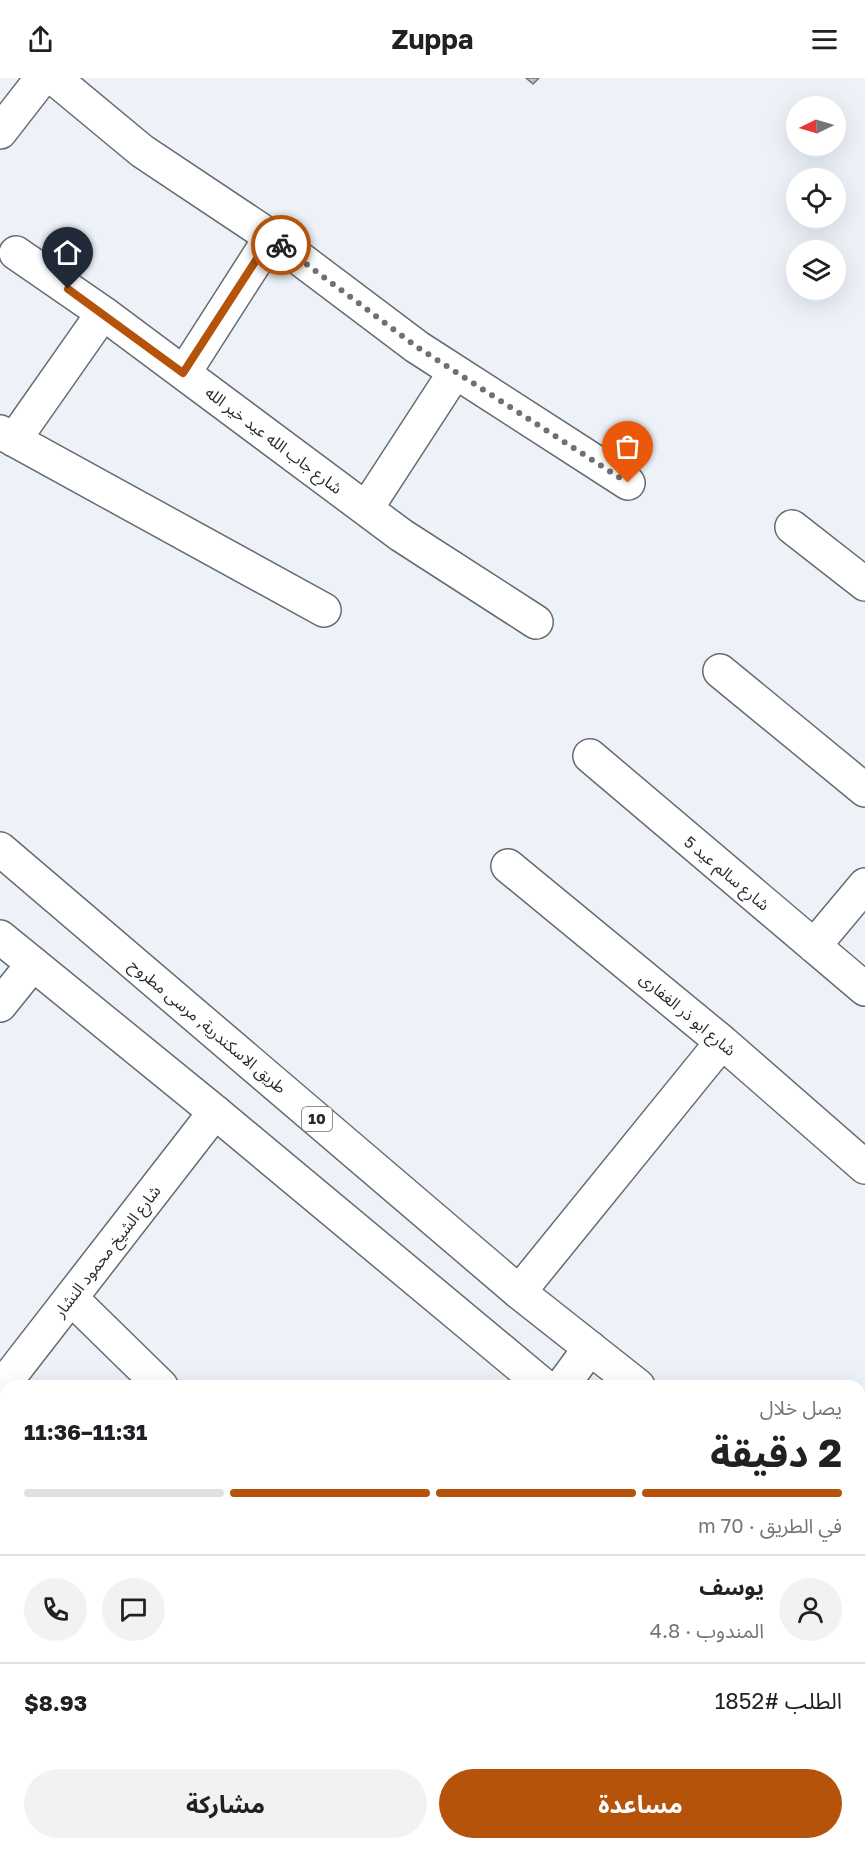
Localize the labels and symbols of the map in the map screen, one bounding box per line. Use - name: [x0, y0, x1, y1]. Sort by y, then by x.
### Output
- north arrow: [786, 96, 846, 156]
- courier: [251, 215, 311, 275]
- pin: [42, 227, 93, 289]
- street label: شارع جاب الله عيد خير الله: [200, 382, 347, 500]
- pin: [602, 421, 653, 483]
- street label: شارع سالم عيد 5: [678, 831, 774, 917]
- street label: طريق الاسكندرية, مرسى مطروح: [123, 954, 291, 1100]
- street label: شارع ابو ذر الغفارى: [634, 968, 740, 1062]
- road number: 10: [302, 1107, 332, 1131]
- street label: شارع الشيخ محمود النشار: [49, 1181, 167, 1324]

